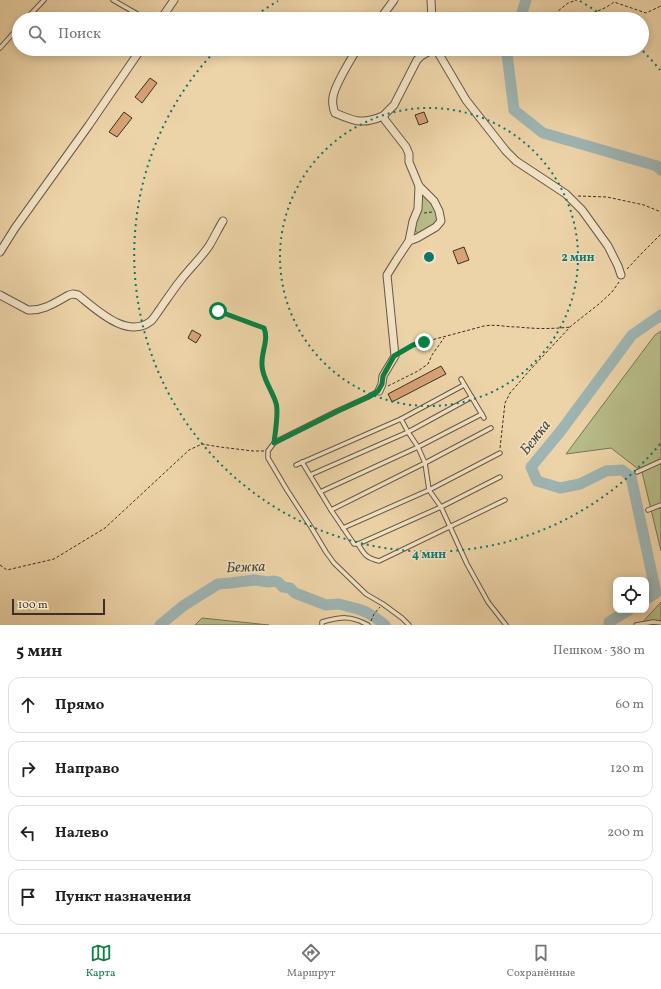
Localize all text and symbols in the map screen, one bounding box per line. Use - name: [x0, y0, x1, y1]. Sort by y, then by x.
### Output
- search box: [12, 12, 649, 56]
- icon: search: [26, 23, 48, 45]
- text: Поиск: [58, 24, 101, 45]
- centre of rings: [422, 250, 436, 264]
- text: 2 мин: [561, 250, 595, 266]
- route start: [209, 302, 227, 320]
- route end: [415, 333, 433, 351]
- water label: Бежка: [516, 416, 556, 460]
- text: 4 мин: [412, 547, 446, 563]
- water label: Бежка: [226, 557, 266, 579]
- map controls: [613, 577, 649, 613]
- button: locate: [613, 577, 649, 613]
- scale bar: [12, 597, 105, 616]
- text: 100 m: [18, 598, 48, 613]
- text: 5 мин: [16, 640, 62, 663]
- text: Пешком · 380 m: [553, 642, 645, 660]
- icon: ahead: [17, 694, 39, 716]
- text: Прямо: [55, 695, 104, 716]
- text: 60 m: [616, 696, 644, 714]
- icon: right: [17, 758, 39, 780]
- text: Направо: [55, 759, 119, 780]
- text: 120 m: [610, 760, 644, 778]
- icon: left: [17, 822, 39, 844]
- text: Налево: [55, 823, 109, 844]
- text: 200 m: [607, 824, 644, 842]
- icon: arrive: [17, 886, 39, 908]
- text: Пункт назначения: [55, 887, 191, 908]
- tab: Карта: [86, 942, 116, 981]
- tab: Маршрут: [287, 942, 335, 981]
- tab: Сохранённые: [507, 942, 575, 981]

